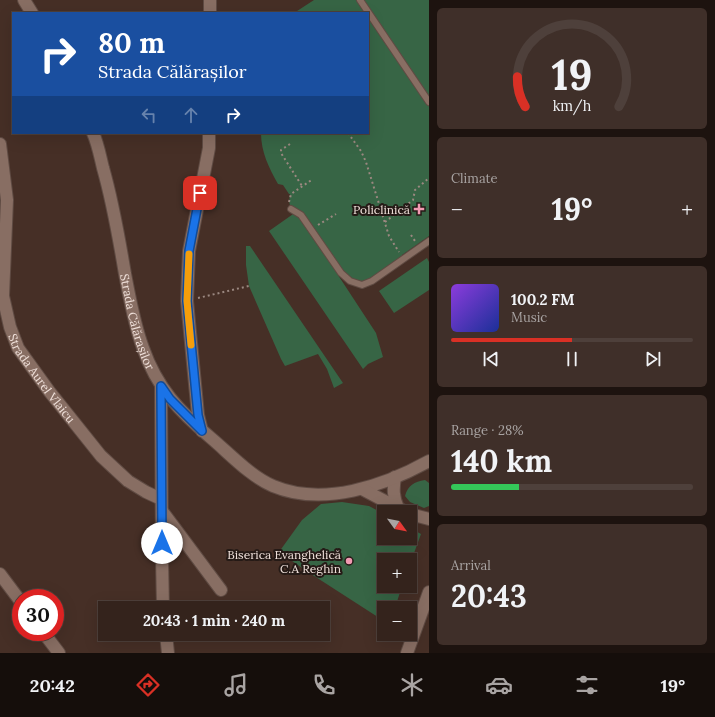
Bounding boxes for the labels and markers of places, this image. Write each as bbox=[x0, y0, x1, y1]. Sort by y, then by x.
pin bbox=[183, 176, 217, 210]
place label: Policlinică bbox=[353, 202, 410, 217]
marker: Policlinică bbox=[413, 203, 425, 215]
place label: Biserica Evanghelică C.A Reghin bbox=[227, 547, 341, 576]
marker: Biserica Evanghelică C.A Reghin bbox=[344, 556, 354, 566]

